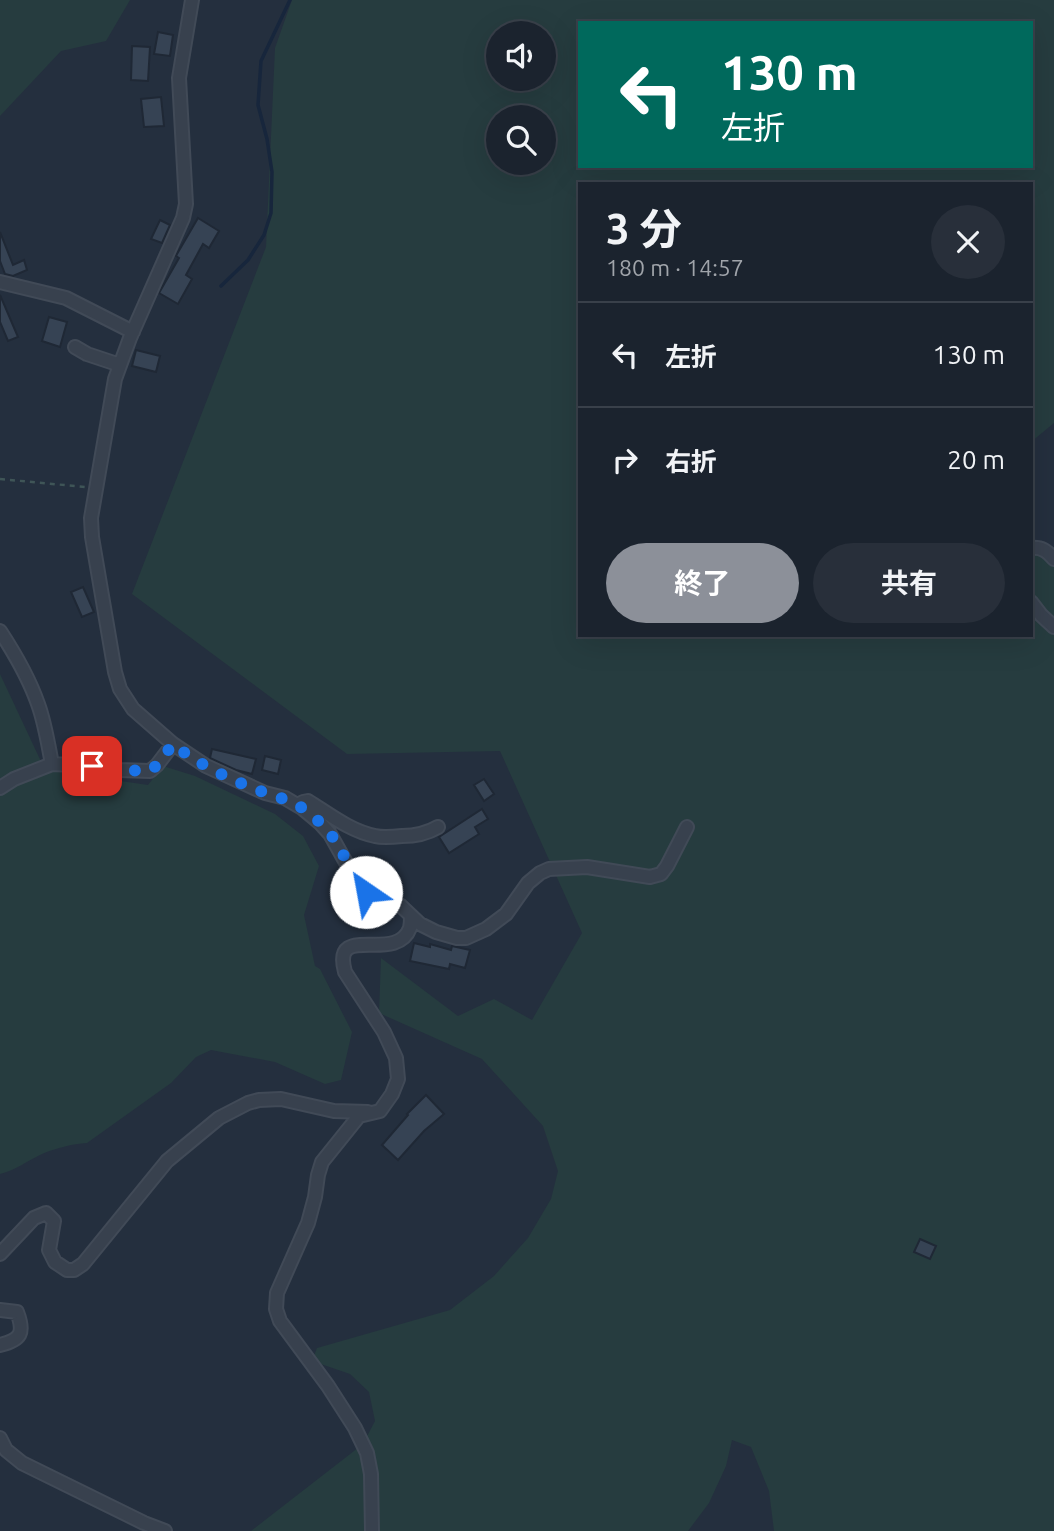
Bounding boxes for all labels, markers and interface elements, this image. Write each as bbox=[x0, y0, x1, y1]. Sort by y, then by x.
map controls bbox=[486, 21, 556, 175]
button: sound bbox=[486, 21, 556, 91]
text: 130 m bbox=[721, 44, 858, 99]
icon: left bbox=[606, 49, 697, 140]
button: search bbox=[486, 105, 556, 175]
text: 左折 bbox=[721, 109, 785, 145]
text: 3 分 bbox=[606, 205, 682, 252]
button: close bbox=[931, 205, 1005, 279]
text: 180 m · 14:57 bbox=[606, 255, 744, 280]
icon: left bbox=[606, 336, 644, 374]
text: 130 m bbox=[933, 340, 1005, 369]
text: 左折 bbox=[665, 342, 717, 371]
icon: right bbox=[606, 441, 644, 479]
text: 20 m bbox=[947, 445, 1005, 474]
text: 右折 bbox=[665, 447, 717, 476]
button: 終了 bbox=[606, 543, 799, 623]
button: 共有 bbox=[813, 543, 1005, 623]
pin bbox=[62, 736, 122, 796]
icon: arrive bbox=[73, 747, 111, 785]
position arrow bbox=[329, 855, 403, 929]

